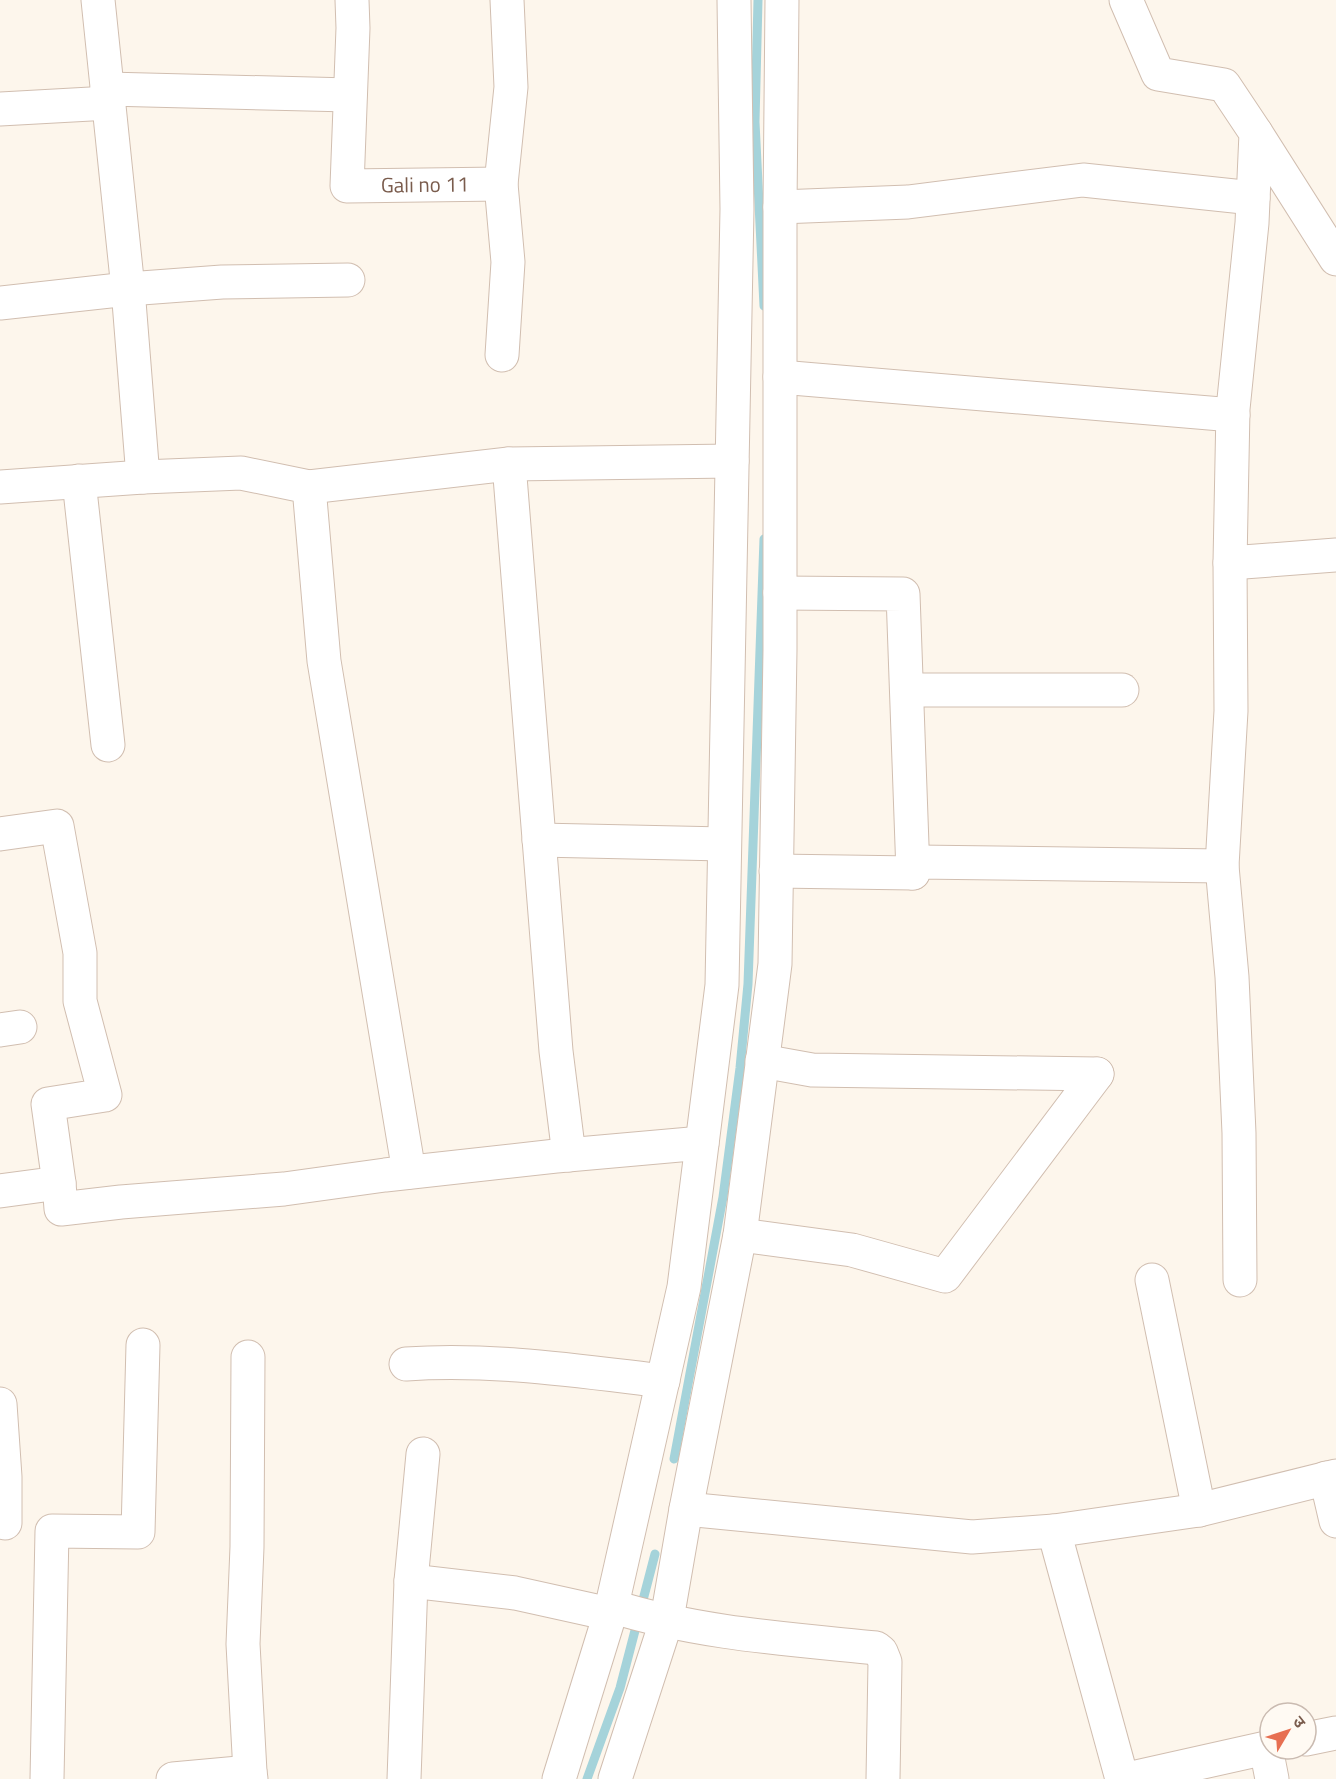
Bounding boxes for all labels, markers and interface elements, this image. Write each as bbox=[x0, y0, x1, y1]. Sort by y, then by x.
street label: Gali no 11 bbox=[381, 167, 469, 201]
north arrow bbox=[1258, 1701, 1318, 1761]
text: उ bbox=[1287, 1710, 1312, 1733]

